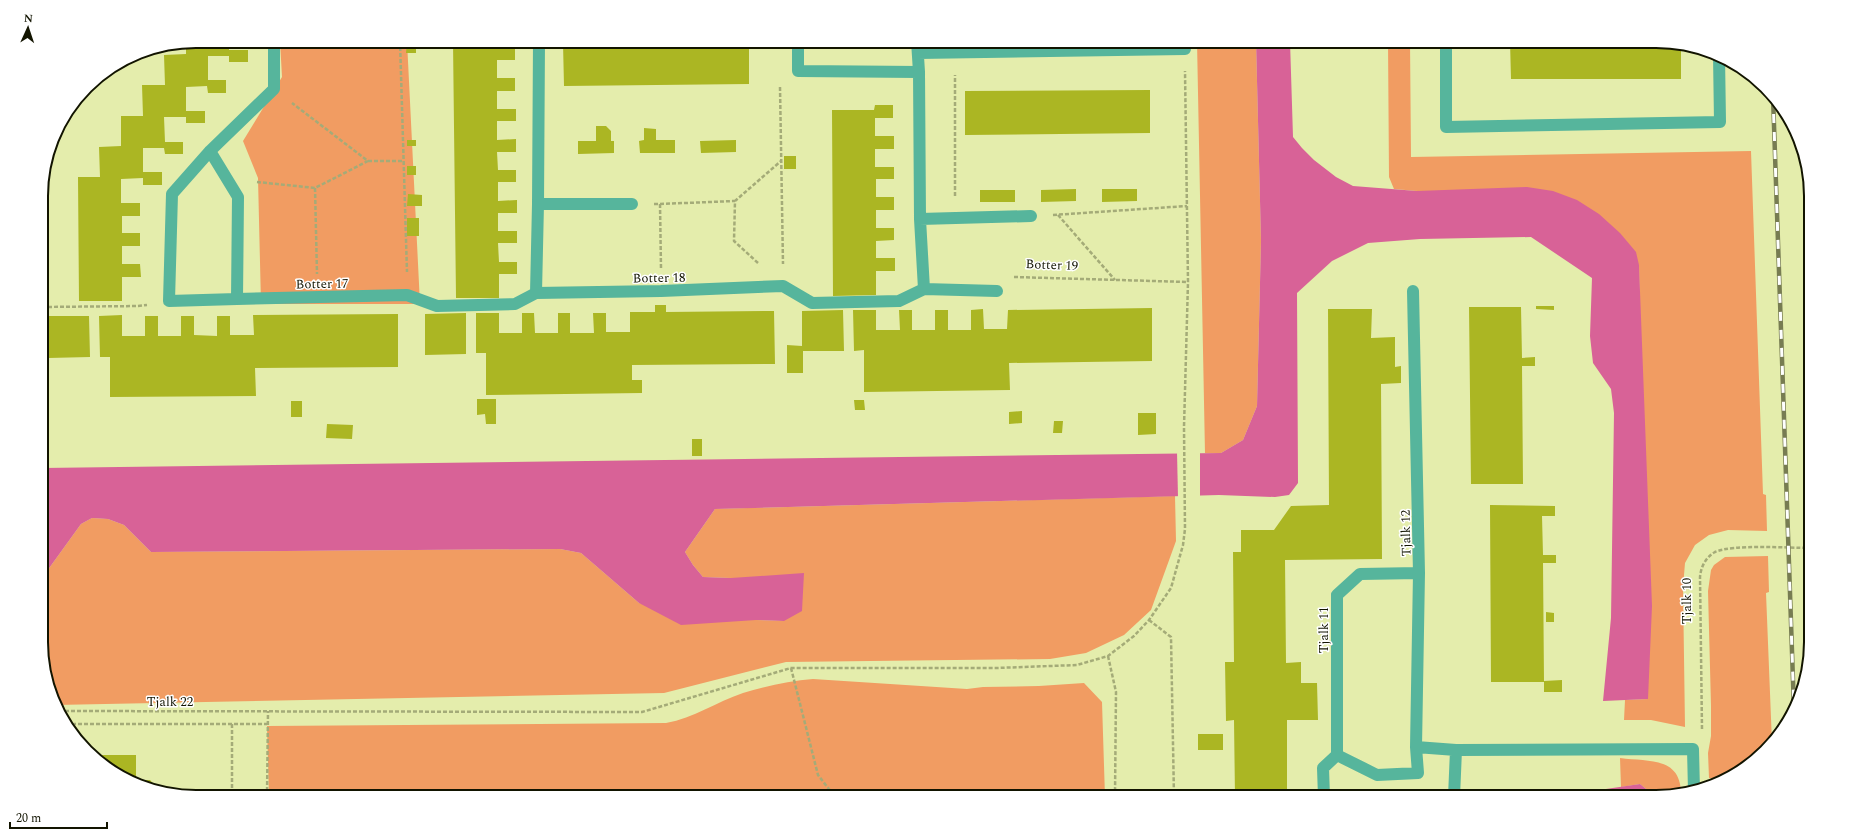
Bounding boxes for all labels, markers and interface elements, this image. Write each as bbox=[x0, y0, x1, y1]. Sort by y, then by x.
north arrow bbox=[8, 8, 48, 48]
text: N bbox=[24, 10, 33, 27]
street label: Botter 19 bbox=[1025, 254, 1079, 276]
street label: Botter 18 bbox=[633, 268, 686, 288]
street label: Botter 17 bbox=[296, 274, 349, 294]
street label: Tjalk 12 bbox=[1396, 510, 1416, 556]
street label: Tjalk 10 bbox=[1677, 577, 1697, 624]
street label: Tjalk 11 bbox=[1314, 607, 1334, 653]
street label: Tjalk 22 bbox=[147, 692, 193, 712]
scale bar bbox=[10, 804, 107, 830]
text: 20 m bbox=[16, 809, 41, 828]

